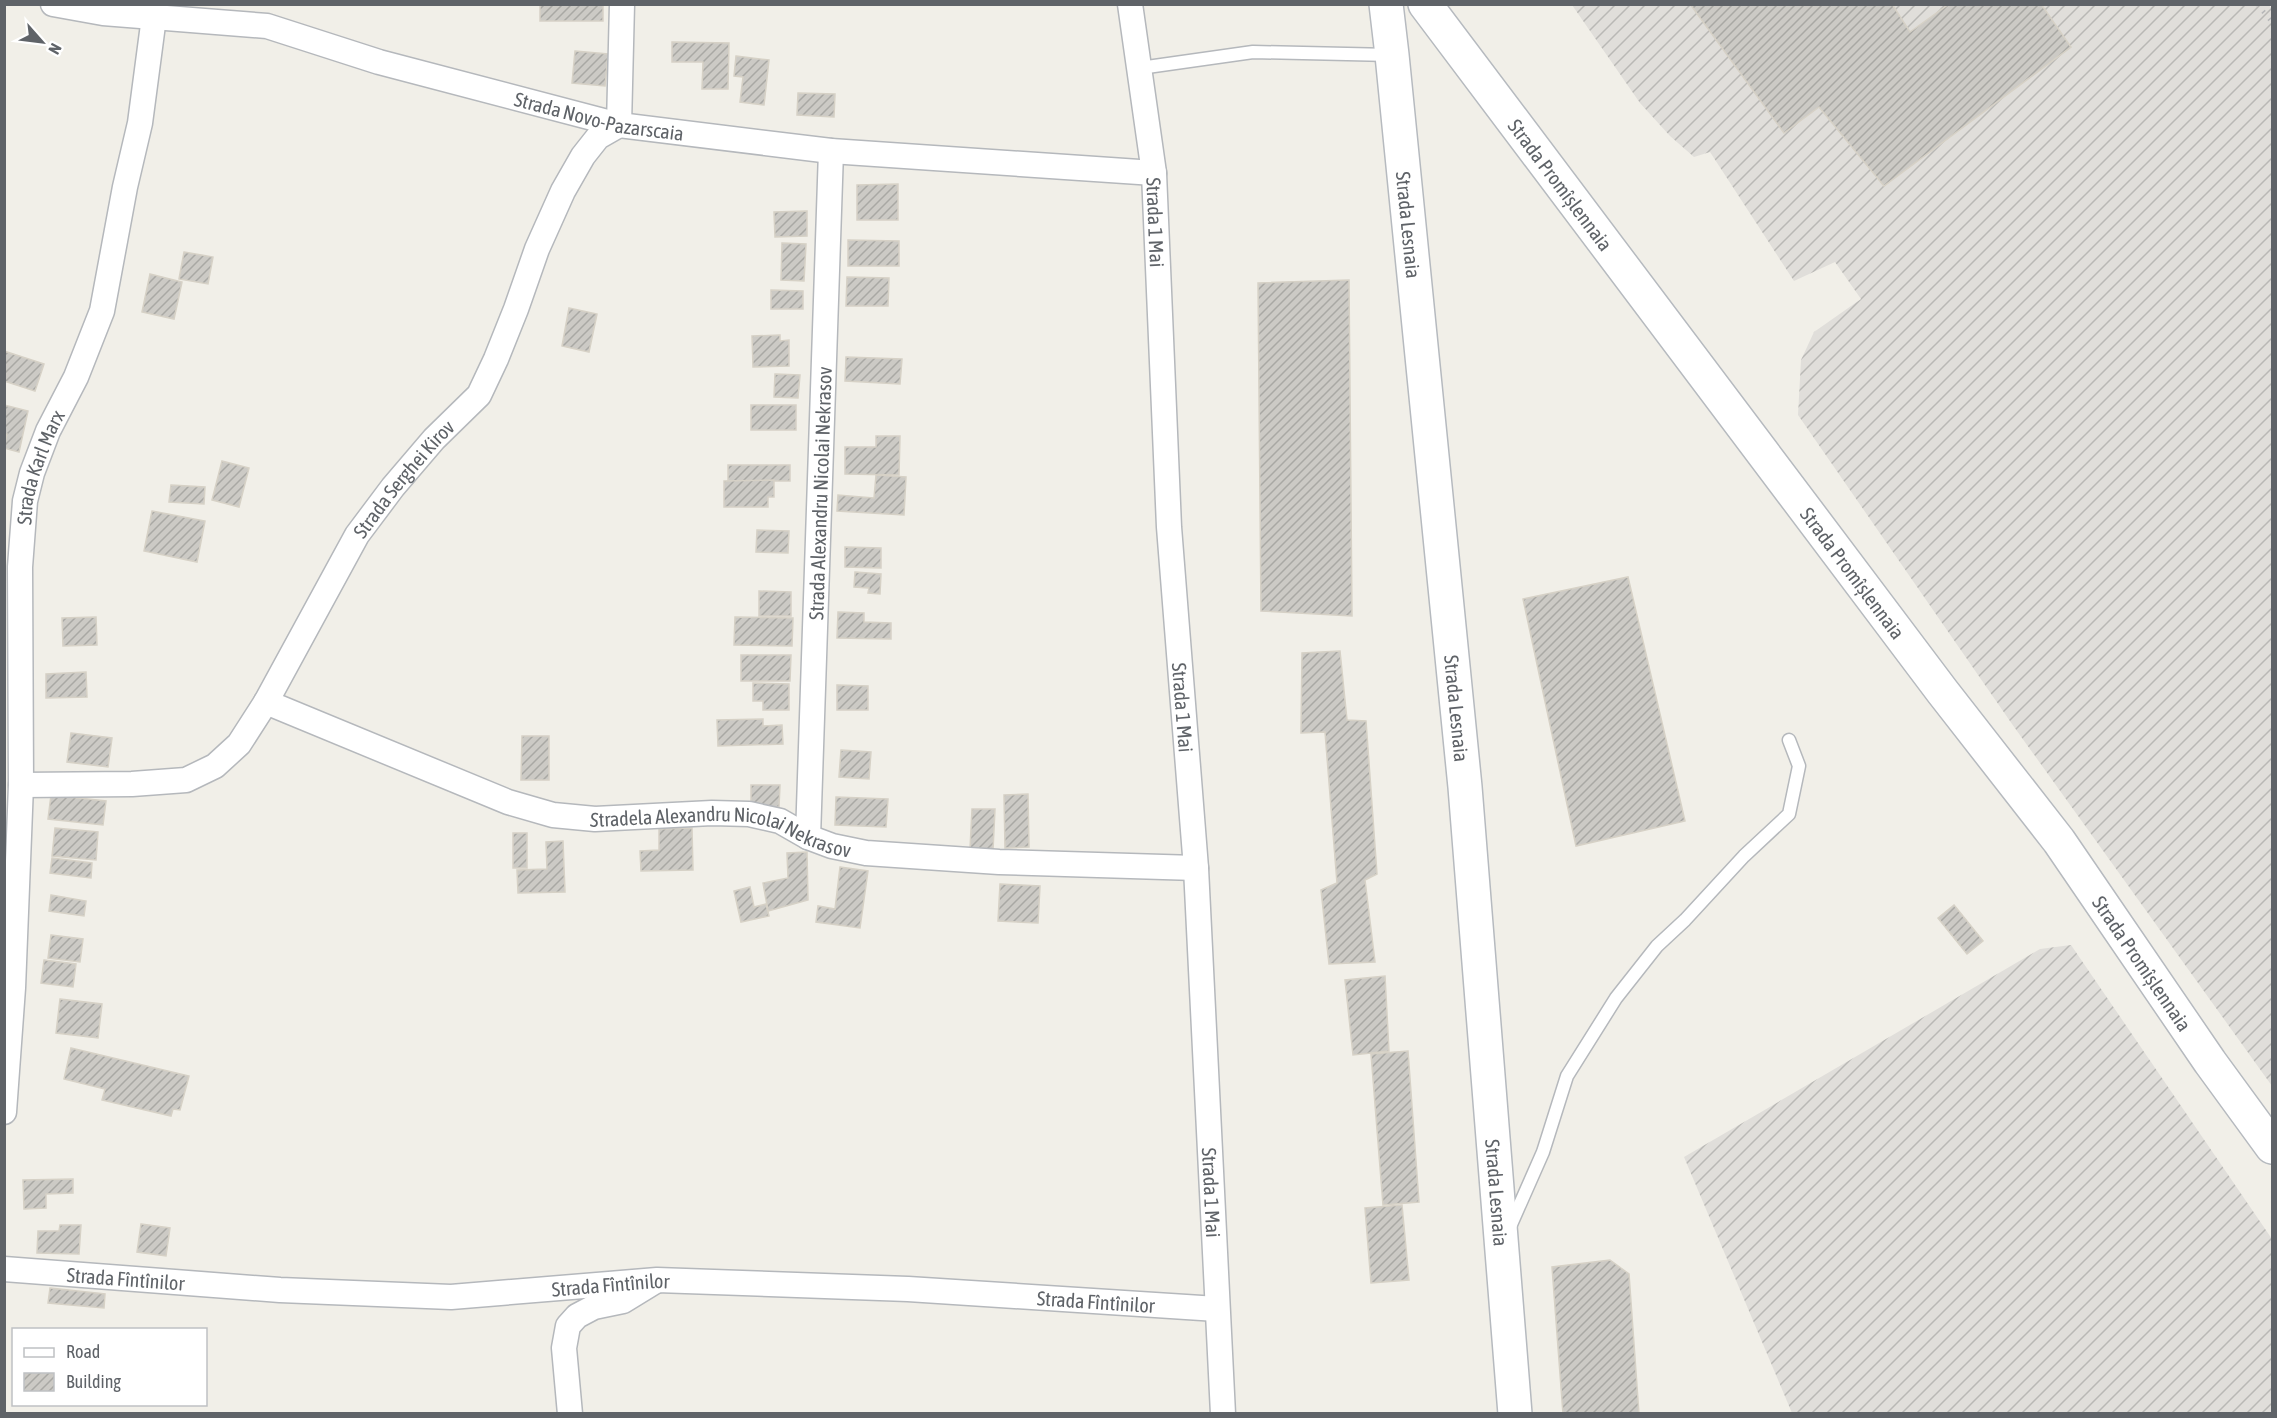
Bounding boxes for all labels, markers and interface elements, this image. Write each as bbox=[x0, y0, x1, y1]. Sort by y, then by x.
north arrow bbox=[12, 12, 72, 72]
text: N bbox=[45, 41, 65, 57]
street label: Strada Novo-Pazarscaia bbox=[512, 87, 685, 144]
street label: Strada Promîșlennaia bbox=[1504, 114, 1618, 255]
street label: Strada Lesnaia bbox=[1392, 170, 1426, 279]
street label: Strada 1 Mai bbox=[1143, 177, 1169, 268]
street label: Strada Alexandru Nicolai Nekrasov bbox=[804, 366, 835, 620]
street label: Strada Karl Marx bbox=[12, 406, 69, 525]
street label: Strada Serghei Kirov bbox=[348, 415, 458, 542]
street label: Strada Promîșlennaia bbox=[1796, 503, 1910, 643]
street label: Strada Lesnaia bbox=[1440, 654, 1474, 763]
street label: Strada 1 Mai bbox=[1168, 662, 1198, 753]
street label: Stradela Alexandru Nicolai Nekrasov bbox=[589, 801, 853, 861]
street label: Strada Promîșlennaia bbox=[2088, 891, 2197, 1035]
street label: Strada Lesnaia bbox=[1482, 1138, 1513, 1247]
street label: Strada 1 Mai bbox=[1198, 1147, 1226, 1238]
street label: Strada Fîntînilor bbox=[66, 1262, 186, 1294]
street label: Strada Fîntînilor bbox=[551, 1268, 671, 1300]
street label: Strada Fîntînilor bbox=[1036, 1286, 1157, 1317]
legend bbox=[12, 1328, 207, 1406]
text: Road bbox=[66, 1341, 100, 1362]
text: Building bbox=[66, 1371, 121, 1392]

